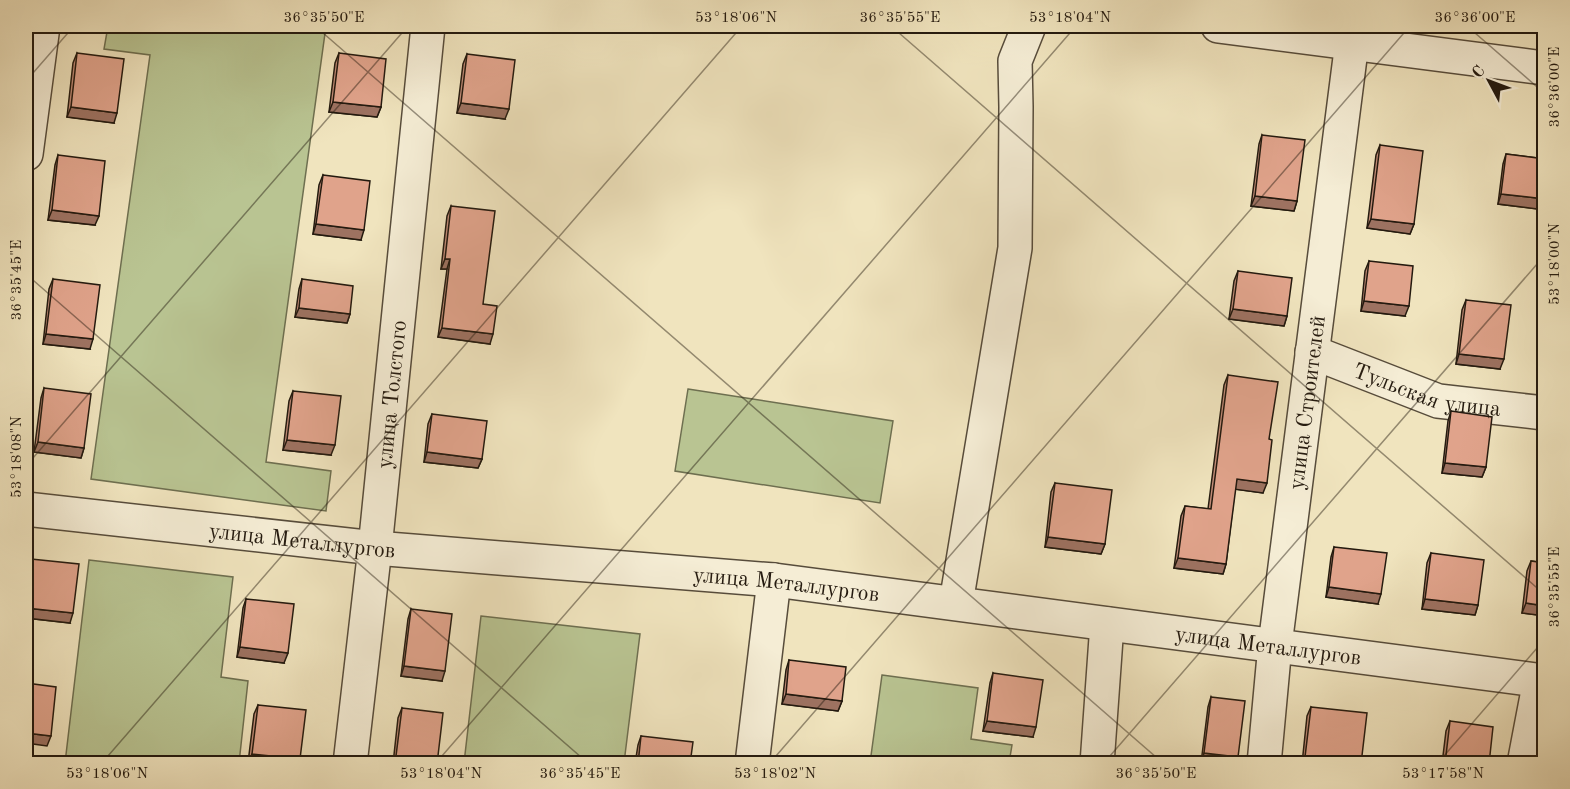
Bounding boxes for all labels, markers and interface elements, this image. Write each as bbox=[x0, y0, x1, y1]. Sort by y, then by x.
text: 36°35'50"E bbox=[284, 11, 364, 26]
text: 53°18'06"N bbox=[695, 11, 777, 26]
text: 36°35'55"E bbox=[860, 11, 940, 26]
text: 53°18'04"N bbox=[1029, 11, 1111, 26]
text: 36°36'00"E bbox=[1435, 11, 1515, 26]
text: 36°36'00"E bbox=[1548, 47, 1563, 127]
north arrow bbox=[1459, 51, 1519, 111]
text: С bbox=[1470, 63, 1489, 82]
text: 53°18'00"N bbox=[1548, 223, 1563, 305]
text: 36°35'45"E bbox=[10, 240, 25, 320]
street label: улица Строителей bbox=[1286, 314, 1330, 491]
street label: улица Толстого bbox=[374, 319, 411, 470]
street label: Тульская улица bbox=[1350, 360, 1502, 421]
text: 53°18'08"N bbox=[10, 416, 25, 498]
street label: улица Металлургов bbox=[208, 521, 396, 563]
text: 36°35'55"E bbox=[1548, 547, 1563, 627]
street label: улица Металлургов bbox=[692, 565, 881, 607]
street label: улица Металлургов bbox=[1174, 624, 1362, 670]
text: 53°18'06"N bbox=[66, 767, 148, 782]
text: 53°18'04"N bbox=[400, 767, 482, 782]
text: 36°35'45"E bbox=[540, 767, 620, 782]
text: 53°18'02"N bbox=[734, 767, 816, 782]
text: 36°35'50"E bbox=[1116, 767, 1196, 782]
text: 53°17'58"N bbox=[1402, 767, 1484, 782]

